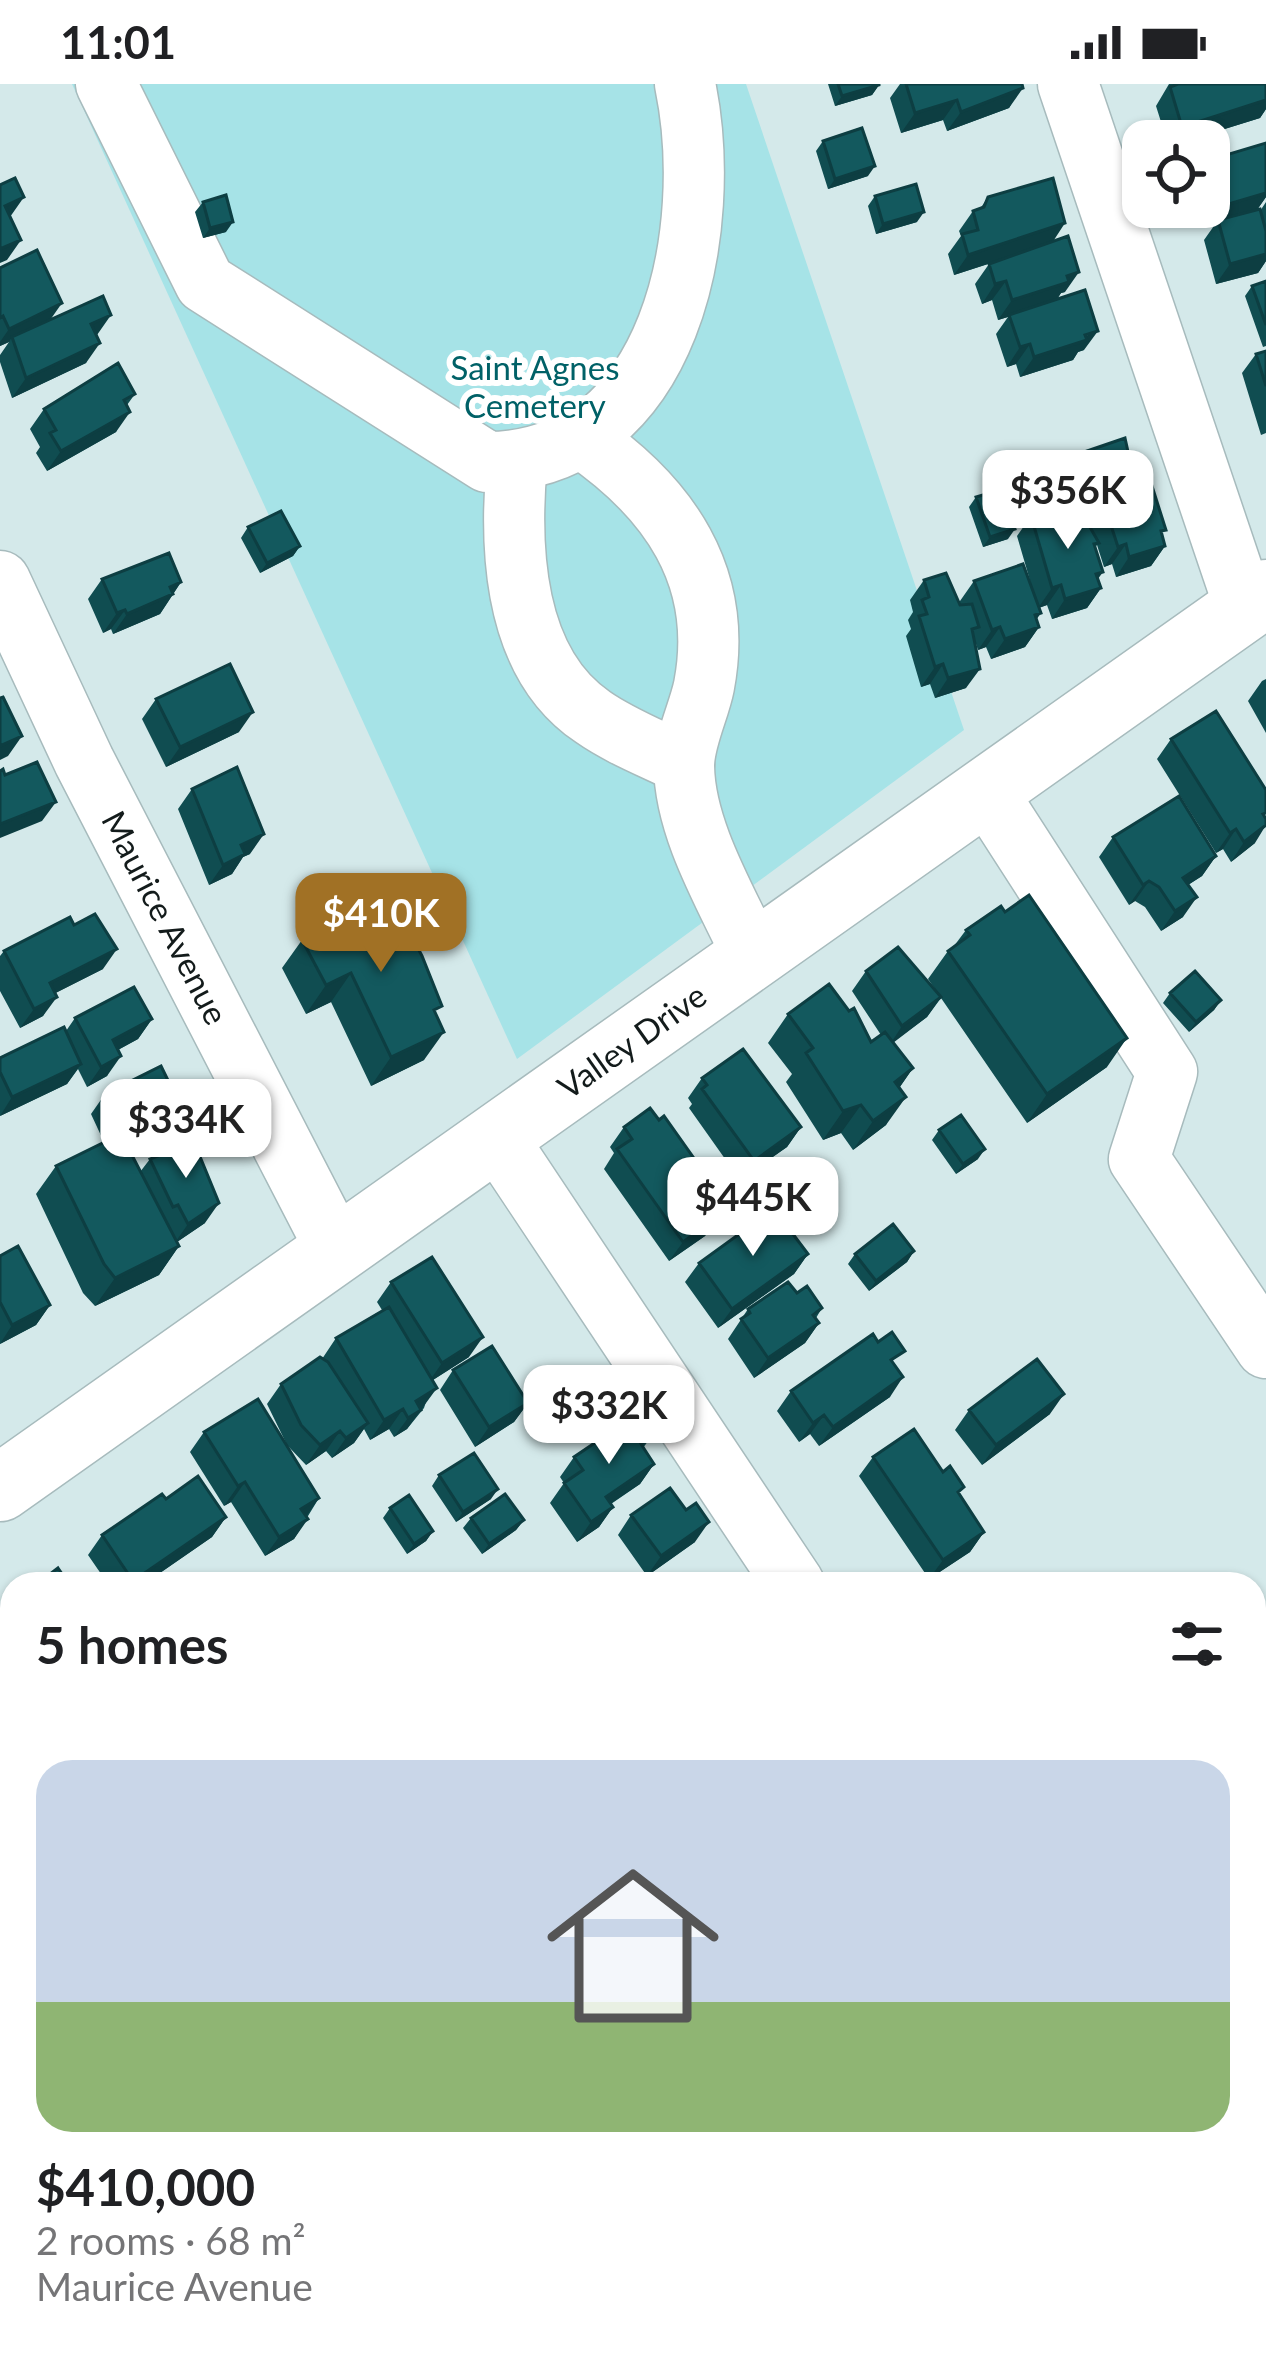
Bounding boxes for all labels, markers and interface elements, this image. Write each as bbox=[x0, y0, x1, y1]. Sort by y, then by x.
text: 11:01 bbox=[60, 15, 176, 69]
map controls bbox=[1122, 120, 1230, 228]
button: locate bbox=[1122, 120, 1230, 228]
park label: Saint Agnes Cemetery bbox=[451, 347, 619, 425]
pin: $356K bbox=[984, 450, 1152, 552]
text: $356K bbox=[1009, 466, 1127, 512]
street label: Maurice Avenue bbox=[94, 804, 237, 1031]
pin: $410K bbox=[297, 873, 465, 975]
text: $410K bbox=[322, 889, 440, 935]
street label: Valley Drive bbox=[550, 974, 713, 1106]
pin: $334K bbox=[102, 1079, 270, 1181]
text: $334K bbox=[127, 1095, 245, 1141]
pin: $445K bbox=[669, 1157, 837, 1259]
text: $445K bbox=[694, 1173, 812, 1219]
pin: $332K bbox=[525, 1365, 693, 1467]
text: $332K bbox=[550, 1381, 668, 1427]
icon: filters bbox=[1164, 1611, 1230, 1677]
text: 5 homes bbox=[36, 1614, 228, 1675]
icon: home bbox=[525, 1838, 741, 2054]
text: $410,000 bbox=[36, 2156, 255, 2217]
text: 2 rooms · 68 m² bbox=[36, 2217, 306, 2263]
text: Maurice Avenue bbox=[36, 2263, 313, 2309]

